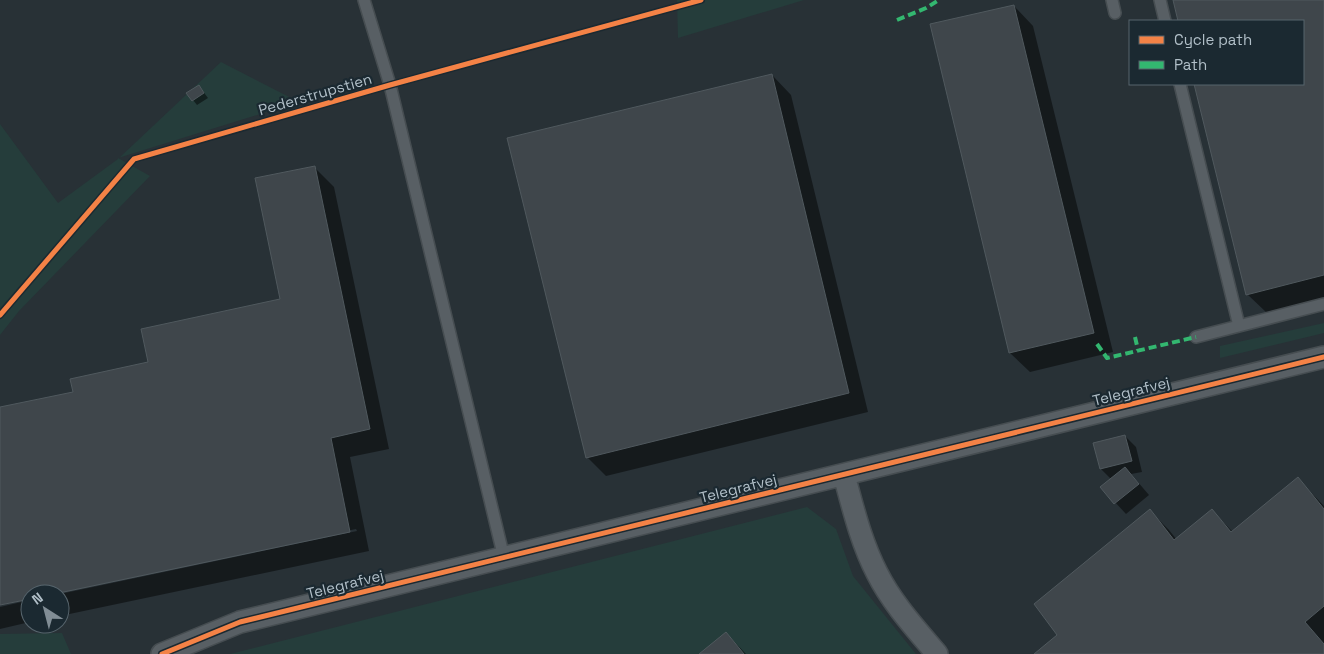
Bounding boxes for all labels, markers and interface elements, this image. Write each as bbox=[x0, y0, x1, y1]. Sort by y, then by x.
legend bbox=[1129, 20, 1304, 85]
text: Cycle path bbox=[1174, 30, 1252, 49]
text: Path bbox=[1174, 55, 1207, 74]
street label: Pederstrupstien bbox=[256, 69, 374, 119]
street label: Telegrafvej bbox=[1090, 372, 1172, 410]
street label: Telegrafvej bbox=[697, 469, 779, 507]
street label: Telegrafvej bbox=[304, 565, 386, 603]
north arrow bbox=[20, 584, 70, 634]
text: N bbox=[28, 588, 46, 609]

